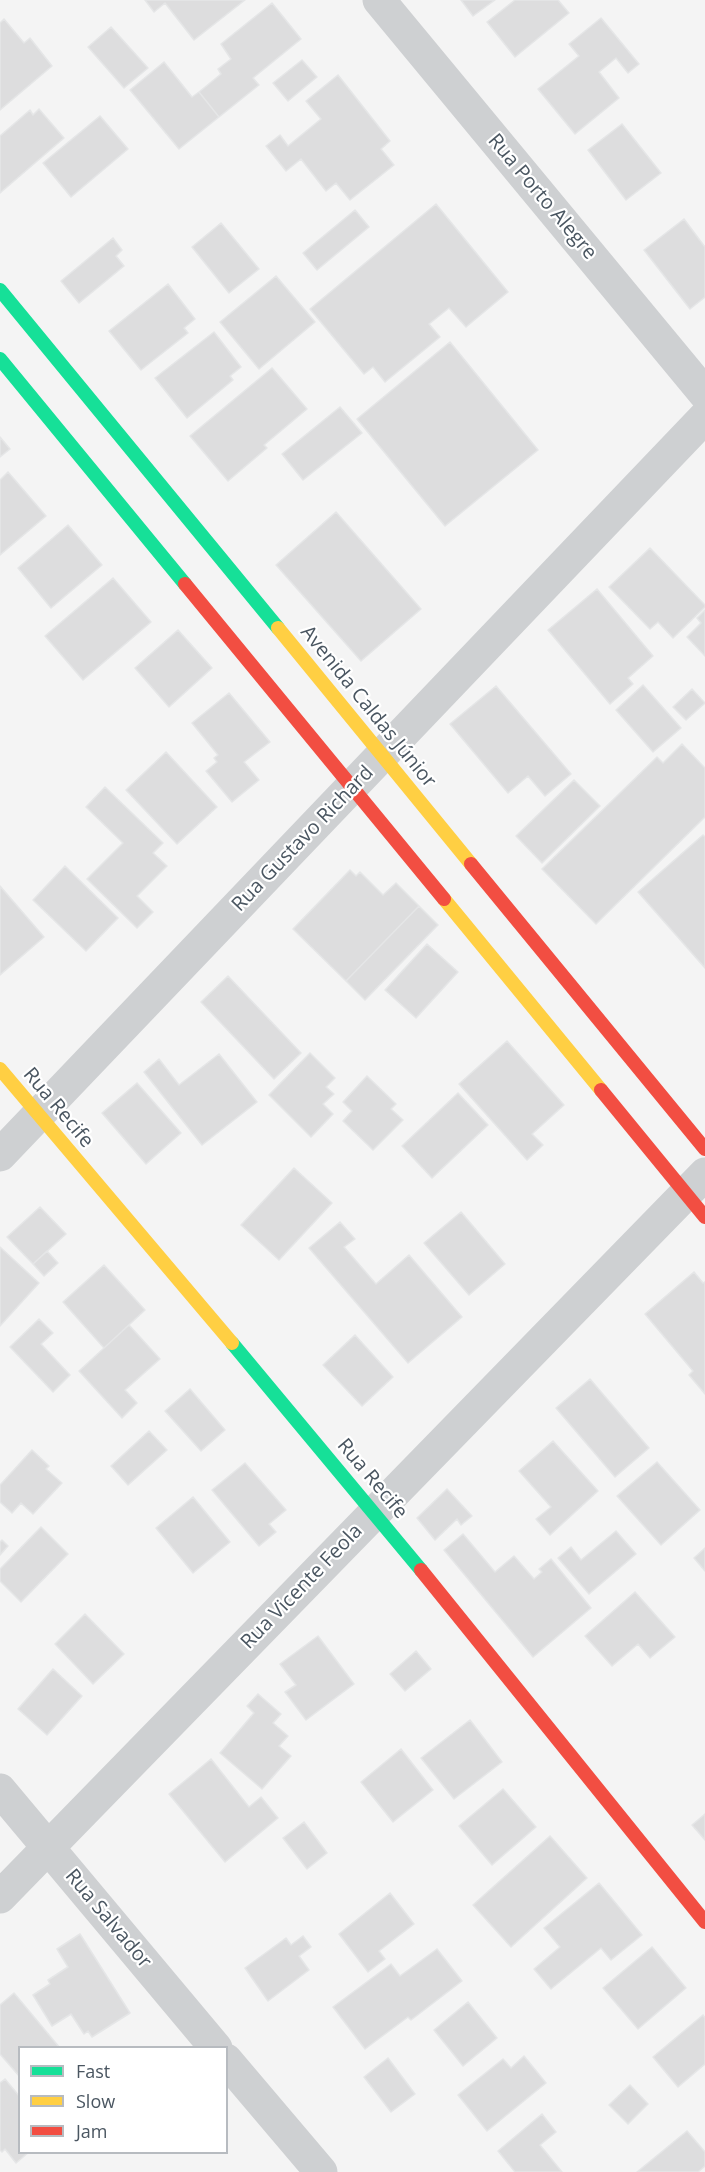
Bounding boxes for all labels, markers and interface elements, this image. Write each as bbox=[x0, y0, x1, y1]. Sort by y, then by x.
street label: Rua Porto Alegre bbox=[482, 129, 602, 265]
street label: Avenida Caldas Júnior bbox=[295, 621, 441, 793]
street label: Rua Gustavo Richard bbox=[227, 761, 379, 917]
street label: Rua Recife bbox=[18, 1063, 98, 1153]
street label: Rua Recife bbox=[332, 1434, 412, 1524]
street label: Rua Vicente Feola bbox=[236, 1520, 368, 1654]
street label: Rua Salvador bbox=[60, 1865, 156, 1973]
legend bbox=[18, 2046, 228, 2154]
text: Fast bbox=[76, 2059, 110, 2083]
text: Slow bbox=[76, 2089, 115, 2113]
text: Jam bbox=[76, 2119, 108, 2143]

